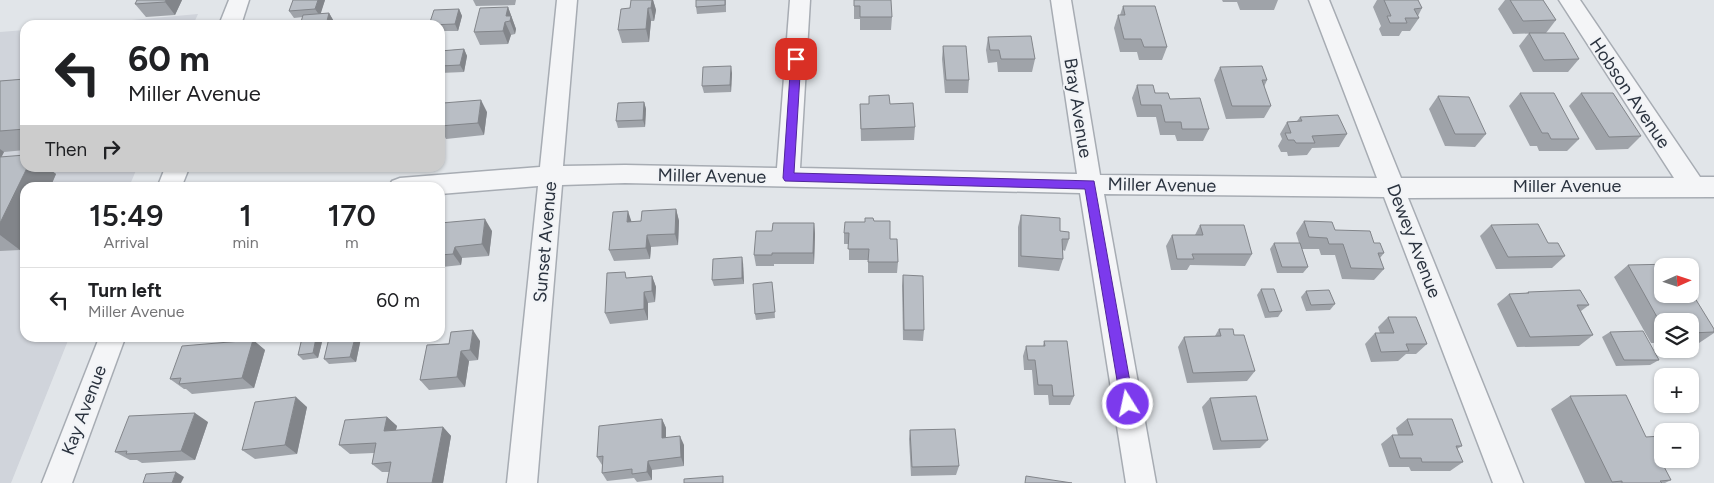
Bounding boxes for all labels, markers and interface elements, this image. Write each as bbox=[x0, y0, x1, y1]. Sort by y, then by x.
street label: Hobson Avenue bbox=[1585, 33, 1675, 153]
text: 60 m bbox=[128, 38, 210, 80]
pin bbox=[775, 38, 817, 80]
icon: left bbox=[45, 40, 110, 105]
icon: arrive bbox=[782, 45, 810, 73]
street label: Bray Avenue bbox=[1059, 56, 1097, 160]
text: Miller Avenue bbox=[128, 80, 261, 107]
icon: right bbox=[97, 135, 125, 163]
text: Then bbox=[45, 138, 87, 161]
street label: Miller Avenue bbox=[658, 164, 767, 188]
street label: Miller Avenue bbox=[1108, 173, 1217, 197]
street label: Miller Avenue bbox=[1513, 175, 1621, 197]
street label: Sunset Avenue bbox=[529, 180, 561, 303]
street label: Dewey Avenue bbox=[1382, 181, 1446, 301]
text: 15:49 bbox=[89, 197, 163, 234]
text: 1 bbox=[239, 197, 252, 234]
text: 170 bbox=[328, 197, 376, 234]
text: Arrival bbox=[104, 233, 149, 252]
text: min bbox=[232, 233, 259, 252]
text: m bbox=[345, 233, 359, 252]
north arrow bbox=[1654, 258, 1699, 302]
map controls bbox=[1654, 258, 1699, 468]
text: Turn left bbox=[88, 279, 162, 302]
icon: left bbox=[45, 286, 73, 314]
text: 60 m bbox=[376, 289, 420, 312]
text: Miller Avenue bbox=[88, 302, 185, 321]
button: layers bbox=[1654, 313, 1699, 358]
street label: Kay Avenue bbox=[57, 362, 111, 458]
button: + bbox=[1654, 368, 1699, 413]
position arrow bbox=[1101, 377, 1153, 429]
button: − bbox=[1654, 423, 1699, 468]

